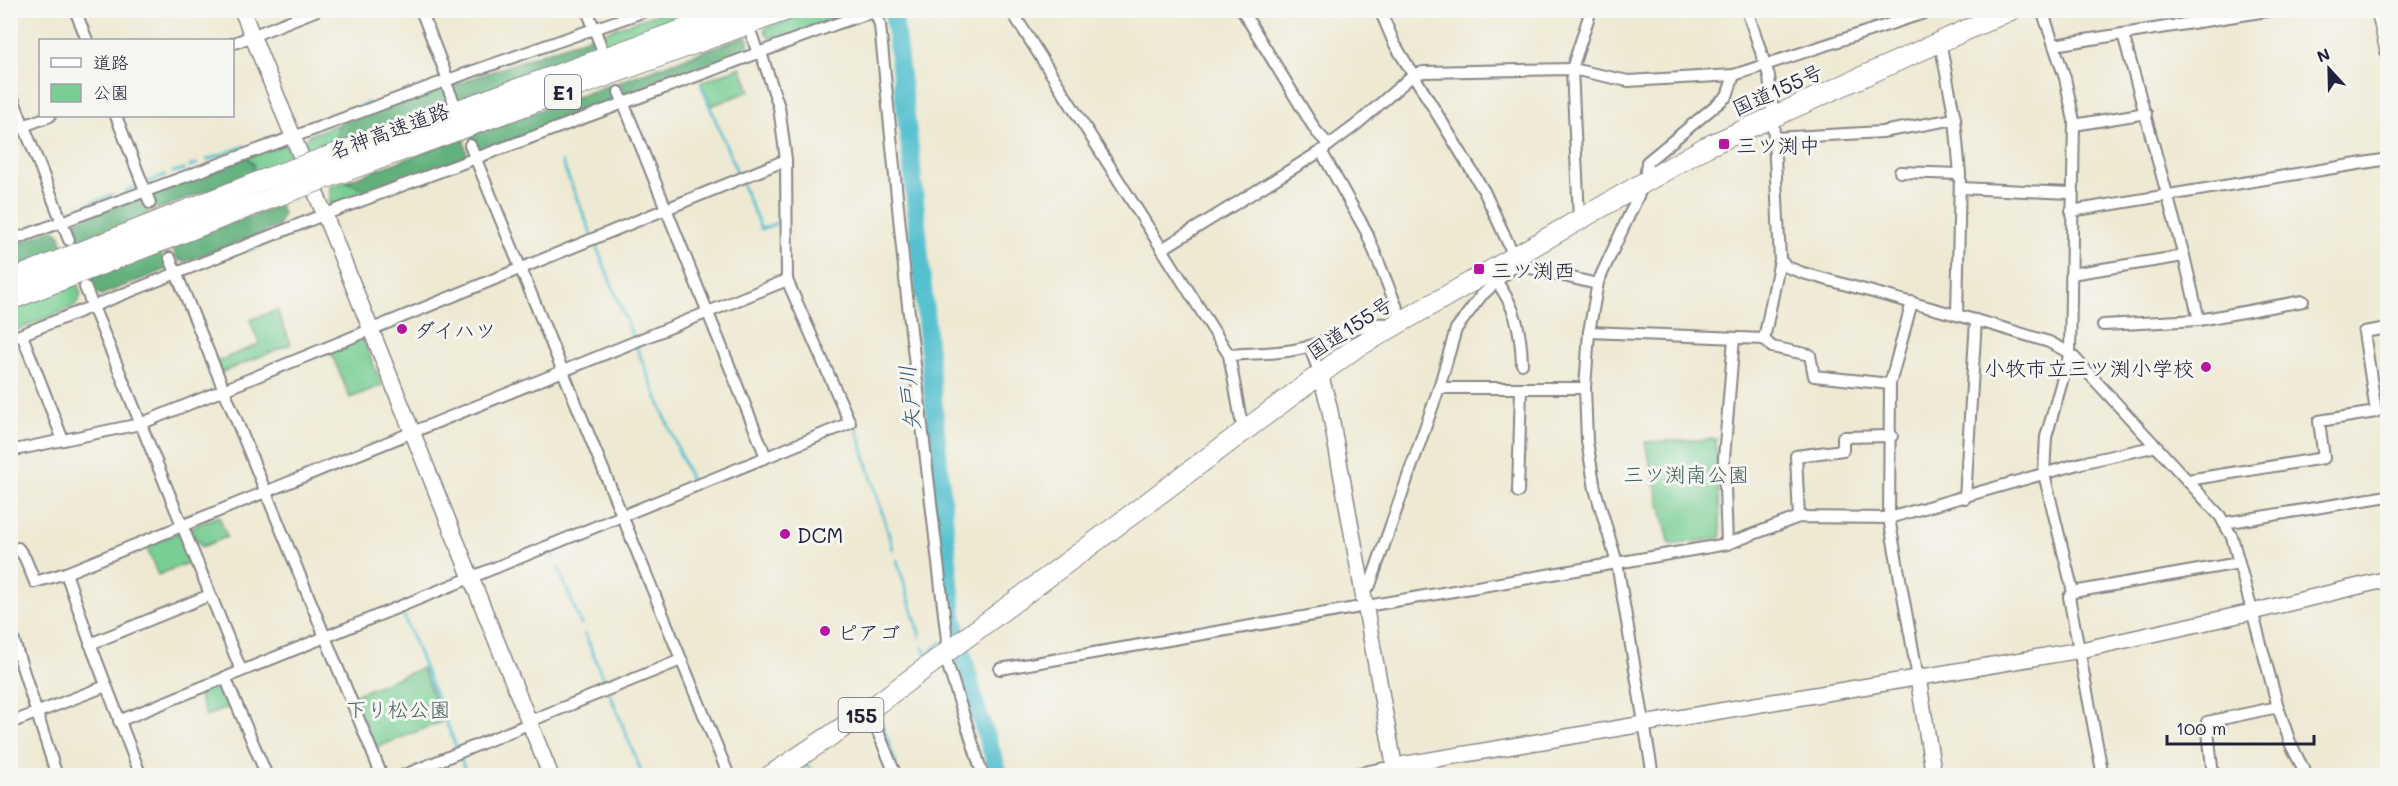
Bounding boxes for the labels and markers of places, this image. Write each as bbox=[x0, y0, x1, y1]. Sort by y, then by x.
place label: 三ツ渕中 bbox=[1736, 131, 1820, 158]
marker: 三ツ渕中 bbox=[1717, 137, 1731, 151]
place label: 三ツ渕西 bbox=[1491, 256, 1575, 283]
marker: 三ツ渕西 bbox=[1472, 262, 1486, 276]
place label: ダイハツ bbox=[414, 316, 496, 343]
marker: ダイハツ bbox=[395, 322, 409, 336]
place label: 小牧市立三ツ渕小学校 bbox=[1984, 354, 2194, 381]
marker: 小牧市立三ツ渕小学校 bbox=[2199, 360, 2213, 374]
place label: DCM bbox=[797, 521, 843, 548]
marker: DCM bbox=[778, 527, 792, 541]
place label: ピアゴ bbox=[837, 618, 900, 645]
marker: ピアゴ bbox=[818, 624, 832, 638]

